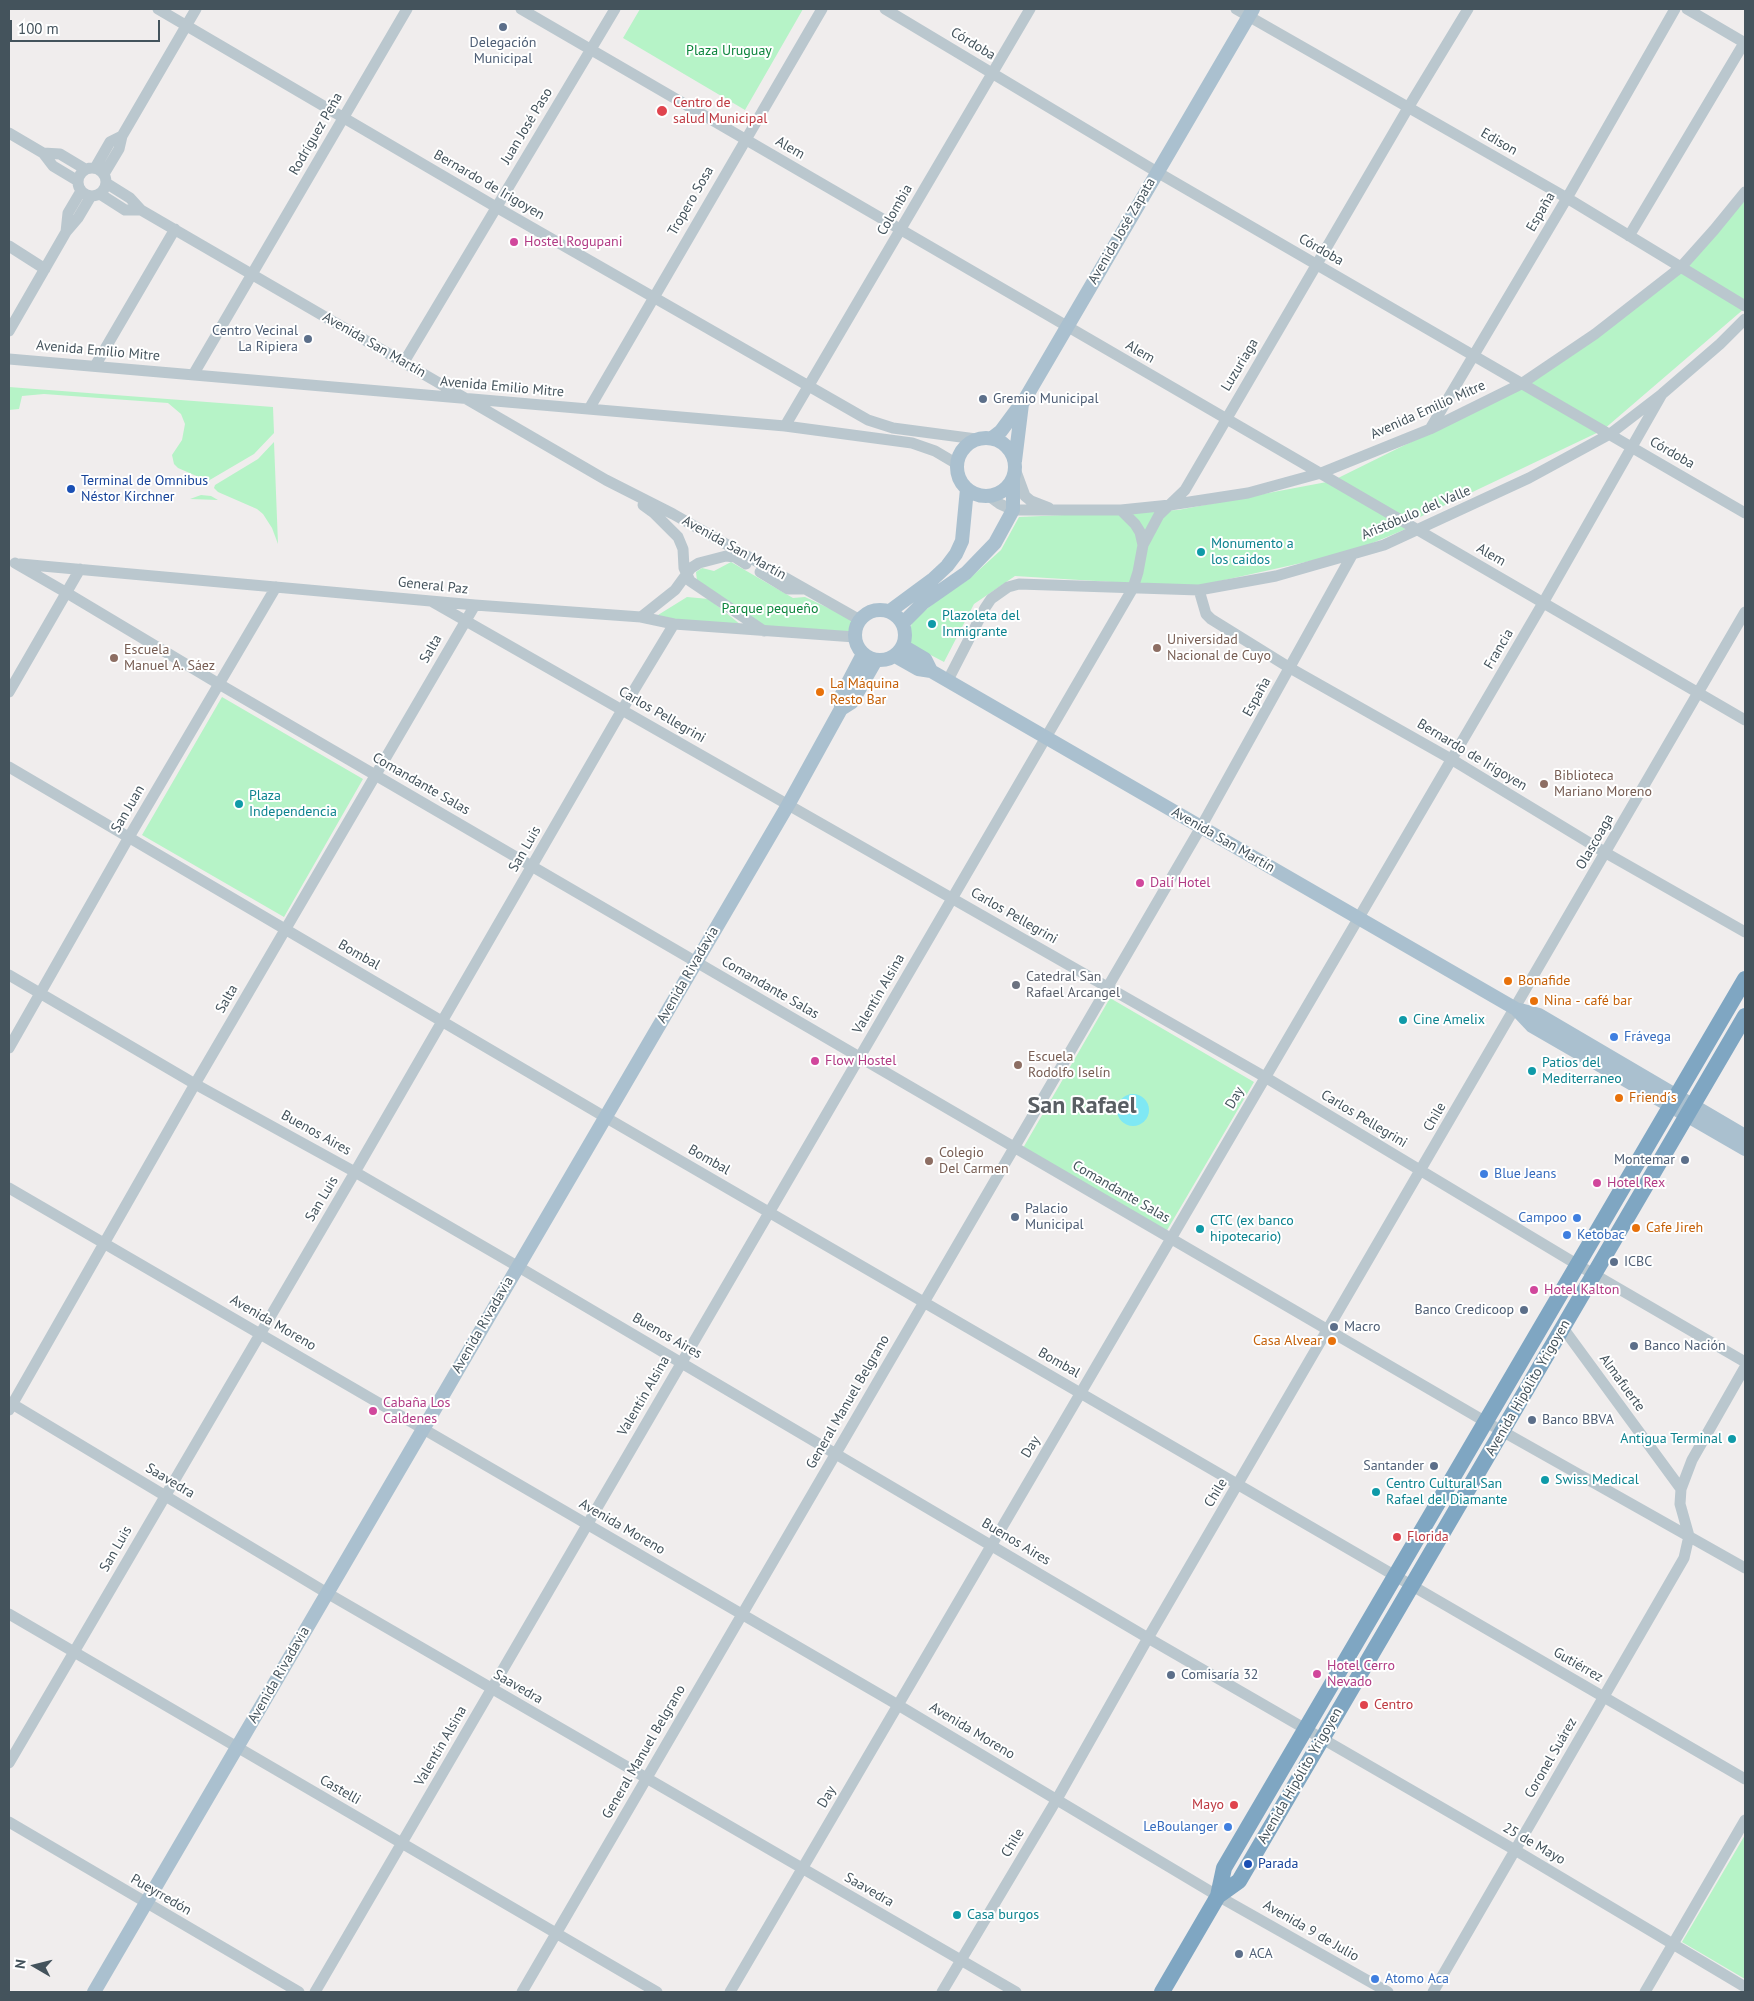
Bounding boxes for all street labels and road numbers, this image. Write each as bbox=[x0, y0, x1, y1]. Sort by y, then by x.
street label: Córdoba bbox=[948, 24, 998, 64]
street label: Juan José Paso bbox=[498, 85, 556, 167]
street label: Rodríguez Peña bbox=[286, 90, 346, 178]
street label: Edison bbox=[1478, 125, 1520, 159]
street label: Alem bbox=[772, 133, 808, 163]
street label: Bernardo de Irigoyen bbox=[431, 146, 547, 224]
street label: Tropero Sosa bbox=[664, 163, 718, 239]
street label: Avenida José Zapata bbox=[1085, 175, 1159, 287]
street label: Colombia bbox=[874, 181, 916, 239]
street label: España bbox=[1523, 189, 1559, 235]
street label: Córdoba bbox=[1295, 230, 1347, 270]
street label: Avenida San Martín bbox=[320, 309, 428, 381]
street label: Luzuriaga bbox=[1218, 336, 1262, 394]
street label: Avenida Emilio Mitre bbox=[35, 337, 161, 365]
street label: Alem bbox=[1122, 337, 1158, 367]
street label: Avenida Emilio Mitre bbox=[439, 373, 565, 401]
street label: Avenida Emilio Mitre bbox=[1368, 377, 1488, 443]
street label: Córdoba bbox=[1646, 433, 1698, 473]
street label: Aristóbulo del Valle bbox=[1359, 482, 1473, 544]
street label: Avenida San Martín bbox=[679, 512, 789, 584]
street label: Alem bbox=[1473, 540, 1509, 570]
street label: General Paz bbox=[397, 574, 469, 598]
street label: Francia bbox=[1481, 626, 1517, 672]
street label: Salta bbox=[416, 632, 446, 666]
street label: España bbox=[1239, 674, 1275, 720]
street label: Carlos Pellegrini bbox=[615, 683, 709, 747]
street label: Bernardo de Irigoyen bbox=[1414, 716, 1530, 794]
street label: Comandante Salas bbox=[369, 749, 473, 819]
street label: San Juan bbox=[108, 782, 148, 836]
street label: Avenida San Martín bbox=[1169, 804, 1277, 876]
street label: Olascoaga bbox=[1572, 811, 1618, 873]
street label: San Luis bbox=[505, 823, 545, 875]
street label: Carlos Pellegrini bbox=[967, 884, 1061, 948]
street label: Avenida Rivadavia bbox=[654, 924, 722, 1026]
street label: Bombal bbox=[335, 936, 383, 974]
street label: Valentín Alsina bbox=[849, 951, 909, 1037]
street label: Comandante Salas bbox=[718, 953, 822, 1023]
street label: Salta bbox=[212, 982, 242, 1016]
street label: Day bbox=[1222, 1084, 1248, 1112]
street label: Carlos Pellegrini bbox=[1318, 1087, 1410, 1151]
street label: Chile bbox=[1420, 1100, 1450, 1134]
street label: Buenos Aires bbox=[278, 1107, 354, 1159]
street label: Bombal bbox=[685, 1141, 733, 1179]
street label: Comandante Salas bbox=[1069, 1157, 1173, 1227]
street label: San Luis bbox=[302, 1173, 342, 1225]
street label: Avenida Rivadavia bbox=[449, 1274, 517, 1376]
street label: Avenida Moreno bbox=[227, 1292, 319, 1354]
street label: Buenos Aires bbox=[629, 1309, 705, 1363]
street label: Avenida Hipólito Yrigoyen bbox=[1482, 1317, 1574, 1459]
street label: General Manuel Belgrano bbox=[803, 1332, 893, 1472]
street label: Bombal bbox=[1035, 1344, 1083, 1382]
street label: Almafuerte bbox=[1596, 1351, 1648, 1415]
street label: Valentín Alsina bbox=[614, 1353, 674, 1439]
street label: Day bbox=[1018, 1433, 1044, 1461]
street label: Saavedra bbox=[142, 1460, 198, 1502]
street label: Chile bbox=[1201, 1476, 1231, 1510]
street label: Avenida Moreno bbox=[576, 1496, 668, 1558]
street label: Buenos Aires bbox=[979, 1515, 1053, 1569]
street label: San Luis bbox=[96, 1523, 136, 1575]
street label: Avenida Rivadavia bbox=[245, 1624, 313, 1726]
street label: Gutiérrez bbox=[1550, 1644, 1606, 1686]
street label: Saavedra bbox=[490, 1666, 546, 1708]
street label: General Manuel Belgrano bbox=[599, 1682, 689, 1822]
street label: Avenida Moreno bbox=[926, 1699, 1018, 1763]
street label: Valentín Alsina bbox=[411, 1703, 471, 1789]
street label: Avenida Hipólito Yrigoyen bbox=[1254, 1705, 1346, 1847]
street label: Coronel Suárez bbox=[1521, 1715, 1581, 1801]
street label: Castelli bbox=[317, 1772, 363, 1808]
street label: Day bbox=[814, 1783, 840, 1811]
street label: 25 de Mayo bbox=[1500, 1819, 1568, 1869]
street label: Chile bbox=[998, 1826, 1028, 1860]
street label: Saavedra bbox=[841, 1869, 897, 1911]
street label: Pueyrredón bbox=[128, 1871, 194, 1919]
street label: Avenida 9 de Julio bbox=[1260, 1897, 1362, 1965]

